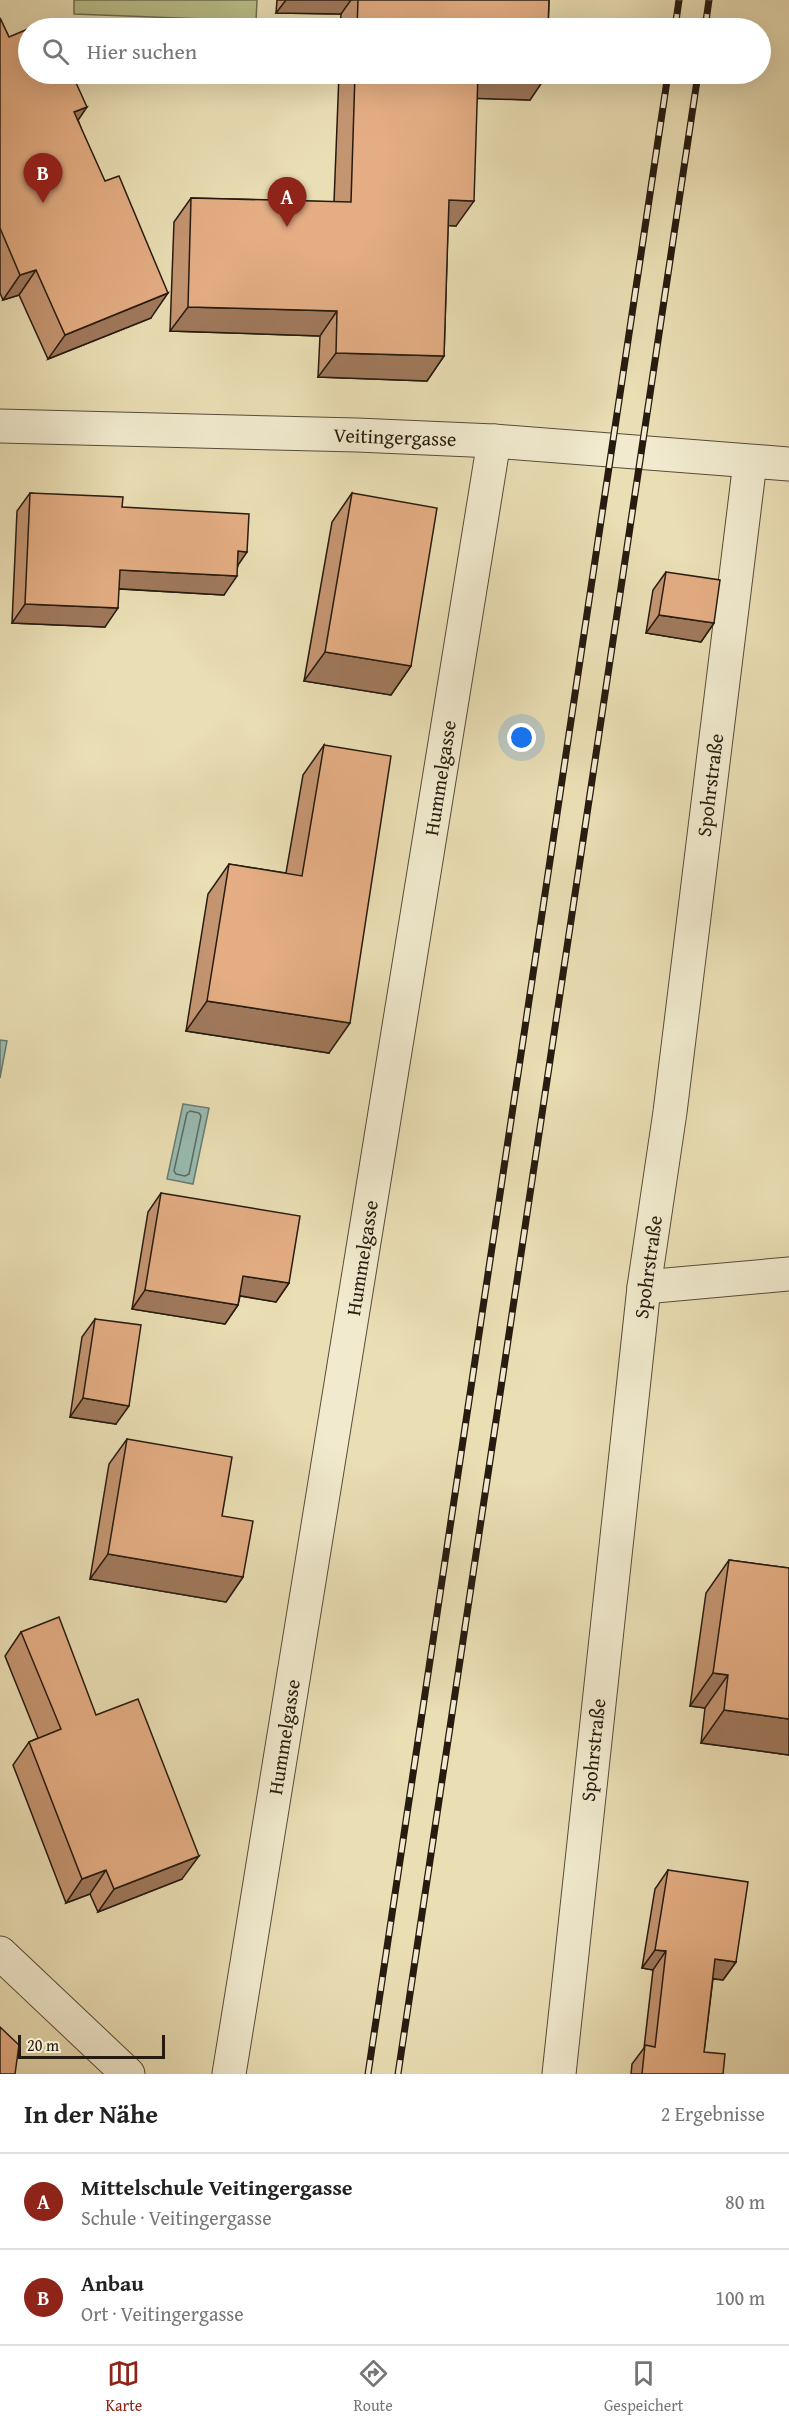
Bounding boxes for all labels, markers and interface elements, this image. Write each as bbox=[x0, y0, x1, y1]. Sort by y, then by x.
search box bbox=[18, 18, 771, 84]
icon: search bbox=[39, 35, 72, 68]
text: Hier suchen bbox=[87, 35, 197, 67]
pin: B bbox=[24, 154, 63, 203]
pin: A bbox=[268, 178, 306, 227]
street label: Veitingergasse bbox=[333, 420, 457, 453]
street label: Hummelgasse bbox=[416, 718, 463, 838]
your location bbox=[507, 723, 536, 752]
street label: Spohrstraße bbox=[689, 732, 730, 838]
street label: Hummelgasse bbox=[338, 1198, 385, 1318]
street label: Spohrstraße bbox=[626, 1213, 669, 1320]
street label: Hummelgasse bbox=[260, 1677, 307, 1797]
street label: Spohrstraße bbox=[573, 1697, 612, 1803]
scale bar bbox=[18, 2032, 165, 2060]
text: 20 m bbox=[27, 2033, 59, 2057]
text: In der Nähe bbox=[24, 2094, 158, 2133]
text: 2 Ergebnisse bbox=[661, 2099, 765, 2128]
text: Mittelschule Veitingergasse bbox=[81, 2171, 353, 2203]
text: A bbox=[37, 2187, 50, 2216]
text: 80 m bbox=[725, 2187, 765, 2216]
text: Schule · Veitingergasse bbox=[81, 2203, 272, 2232]
text: Anbau bbox=[81, 2267, 144, 2299]
text: B bbox=[37, 2283, 50, 2312]
text: 100 m bbox=[715, 2283, 765, 2312]
text: Ort · Veitingergasse bbox=[81, 2299, 244, 2328]
tab: Karte bbox=[106, 2357, 142, 2417]
tab: Route bbox=[354, 2357, 393, 2417]
tab: Gespeichert bbox=[604, 2357, 683, 2417]

